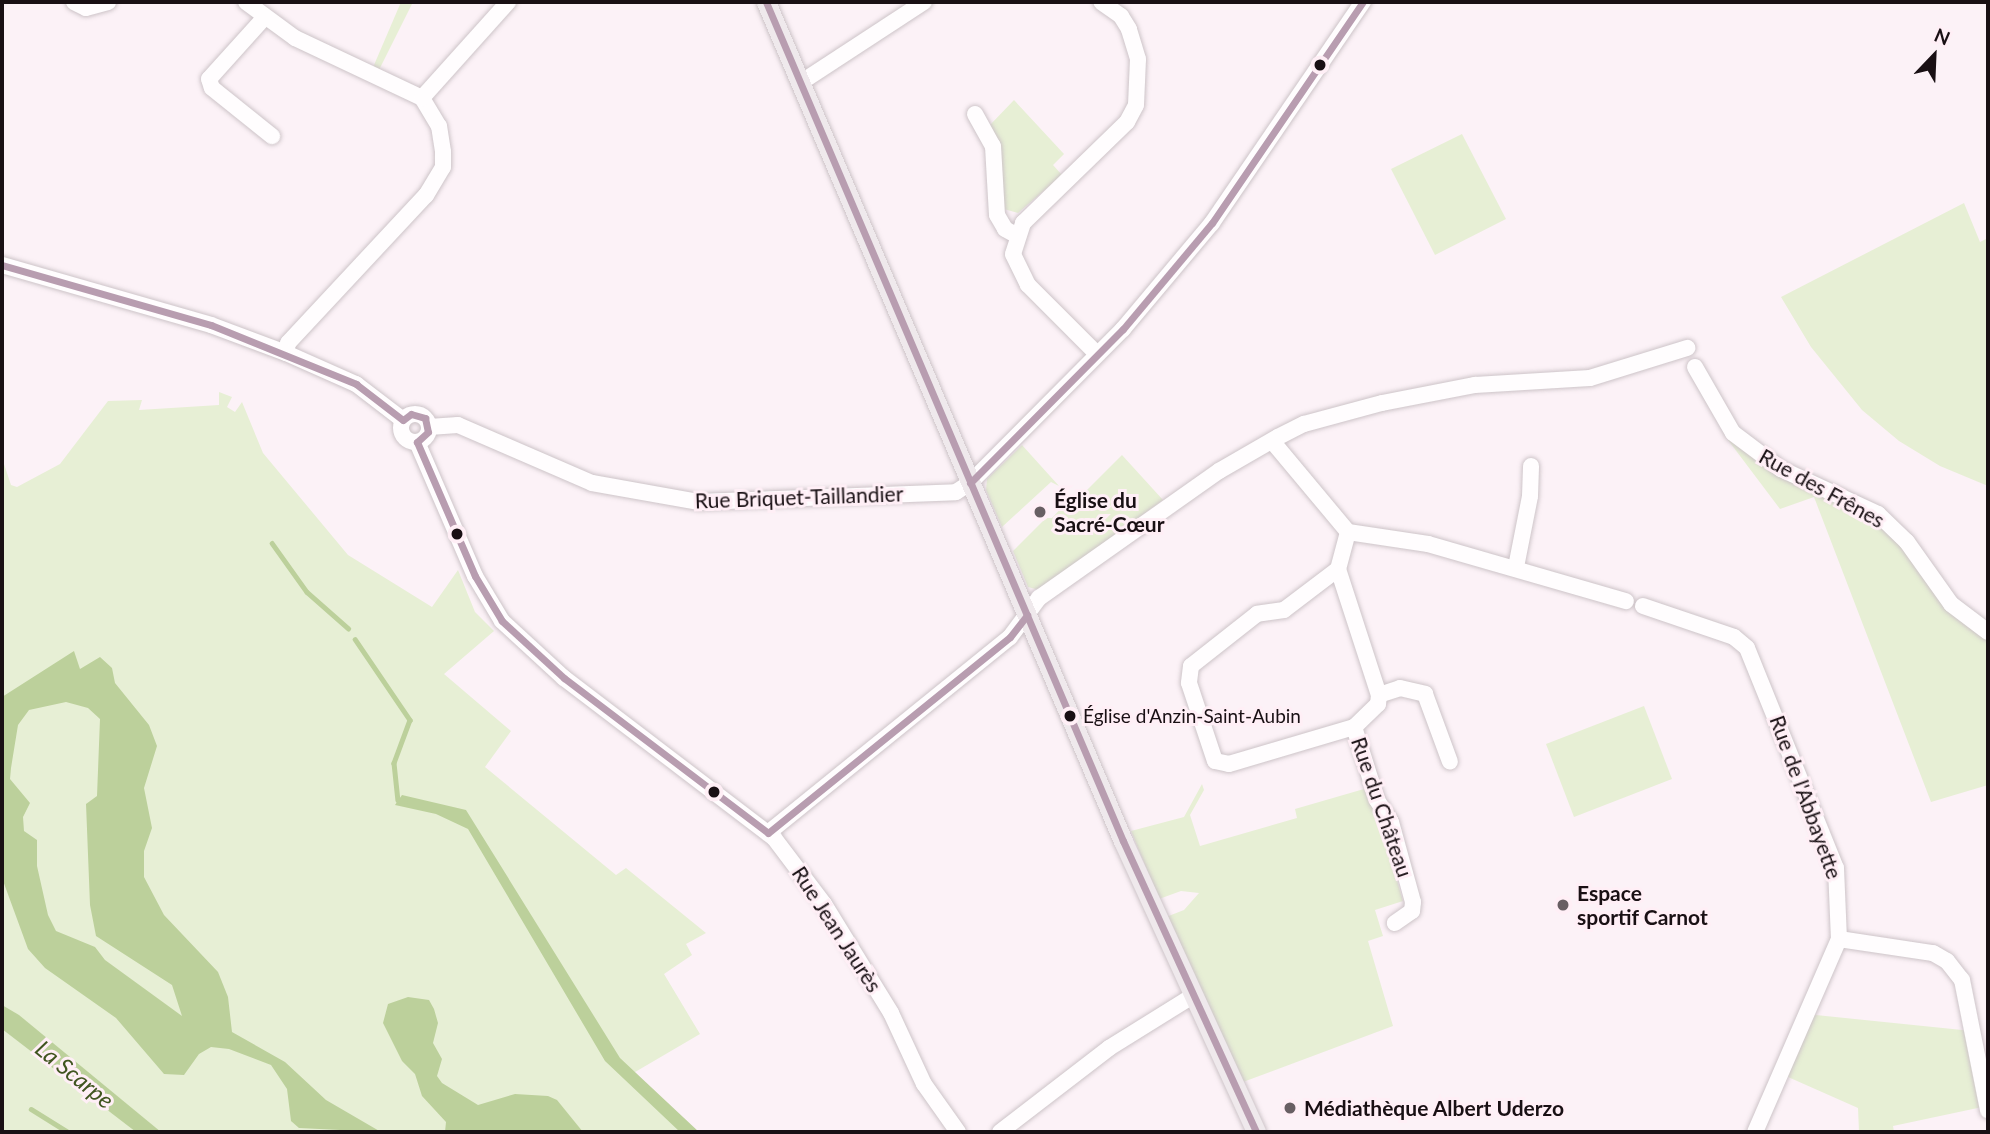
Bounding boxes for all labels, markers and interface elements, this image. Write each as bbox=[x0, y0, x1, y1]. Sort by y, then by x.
north arrow bbox=[1899, 21, 1969, 91]
text: N bbox=[1931, 23, 1954, 50]
unlabelled marker bbox=[1313, 58, 1327, 72]
street label: Rue des Frênes bbox=[1755, 443, 1889, 533]
street label: Rue Briquet-Taillandier bbox=[694, 481, 904, 513]
place label: Église du Sacré-Cœur bbox=[1054, 487, 1164, 537]
marker: Église du Sacré-Cœur bbox=[1032, 504, 1048, 520]
unlabelled marker bbox=[450, 527, 464, 541]
place label: Église d'Anzin-Saint-Aubin bbox=[1083, 705, 1301, 727]
marker: Église d'Anzin-Saint-Aubin bbox=[1063, 709, 1077, 723]
street label: Rue de l'Abbayette bbox=[1765, 712, 1847, 882]
street label: Rue du Château bbox=[1346, 734, 1418, 880]
unlabelled marker bbox=[707, 785, 721, 799]
street label: Rue Jean Jaurès bbox=[787, 861, 887, 997]
place label: Espace sportif Carnot bbox=[1577, 880, 1708, 930]
marker: Espace sportif Carnot bbox=[1555, 897, 1571, 913]
water label: La Scarpe bbox=[30, 1034, 120, 1114]
place label: Médiathèque Albert Uderzo bbox=[1304, 1095, 1565, 1121]
marker: Médiathèque Albert Uderzo bbox=[1282, 1100, 1298, 1116]

